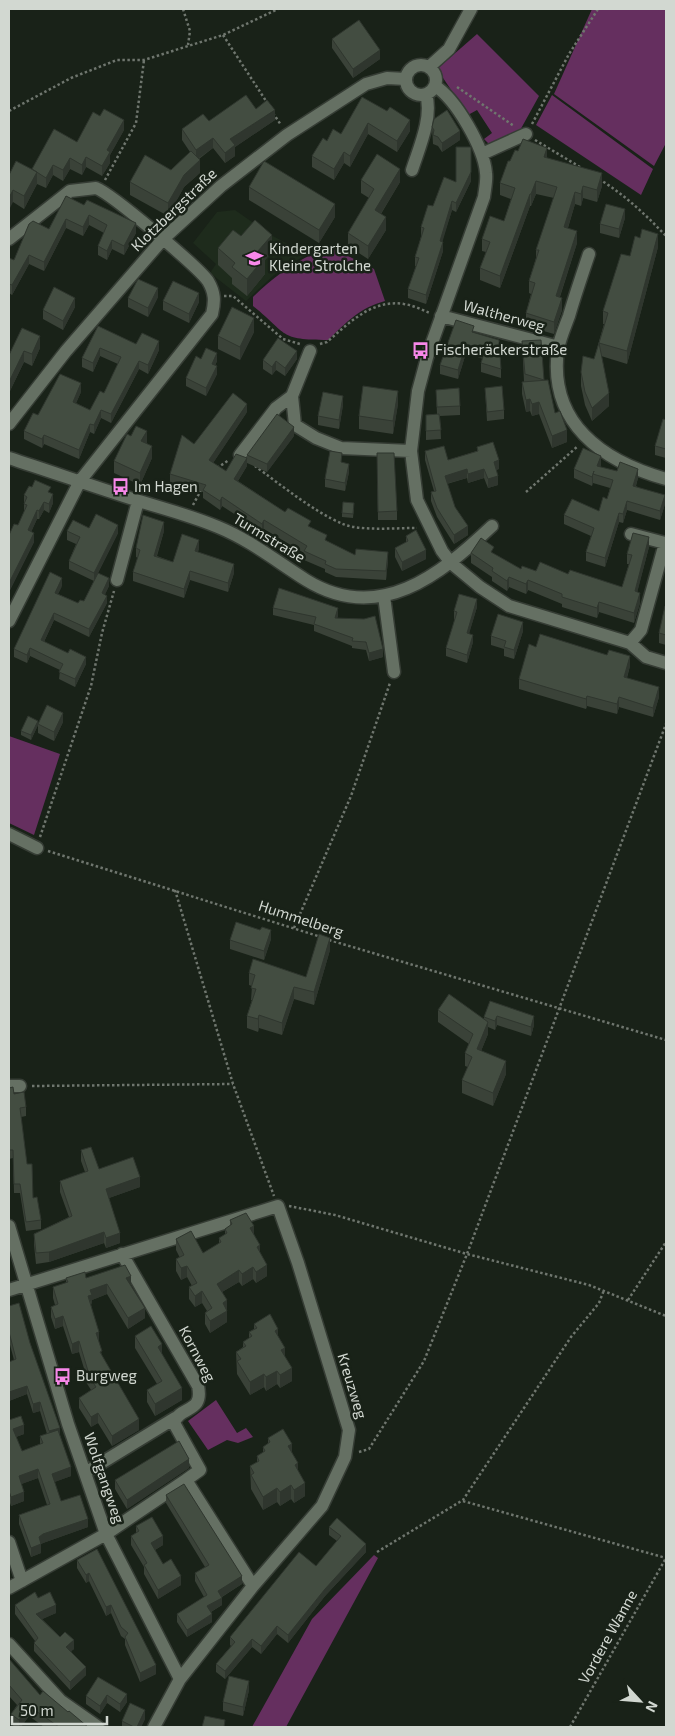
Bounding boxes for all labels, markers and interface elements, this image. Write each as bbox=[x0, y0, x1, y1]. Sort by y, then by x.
street label: Klotzbergstraße bbox=[127, 164, 220, 255]
place label: Kindergarten Kleine Strolche bbox=[269, 239, 371, 274]
school or university icon: Kindergarten Kleine Strolche bbox=[245, 248, 265, 268]
street label: Waltherweg bbox=[461, 295, 548, 335]
bus stop icon: Fischeräckerstraße bbox=[411, 340, 431, 360]
place label: Fischeräckerstraße bbox=[435, 340, 567, 358]
bus stop icon: Im Hagen bbox=[110, 477, 130, 497]
place label: Im Hagen bbox=[134, 477, 198, 495]
street label: Turmstraße bbox=[230, 509, 309, 566]
street label: Hummelberg bbox=[257, 896, 347, 940]
street label: Kornweg bbox=[176, 1323, 220, 1385]
street label: Kreuzweg bbox=[334, 1351, 372, 1421]
bus stop icon: Burgweg bbox=[52, 1366, 72, 1386]
place label: Burgweg bbox=[76, 1366, 138, 1384]
street label: Wolfgangweg bbox=[81, 1430, 129, 1526]
street label: Vordere Wanne bbox=[574, 1587, 640, 1687]
north arrow bbox=[615, 1676, 665, 1726]
scale bar bbox=[12, 1694, 108, 1726]
text: N bbox=[642, 1699, 662, 1715]
text: 50 m bbox=[20, 1701, 54, 1719]

